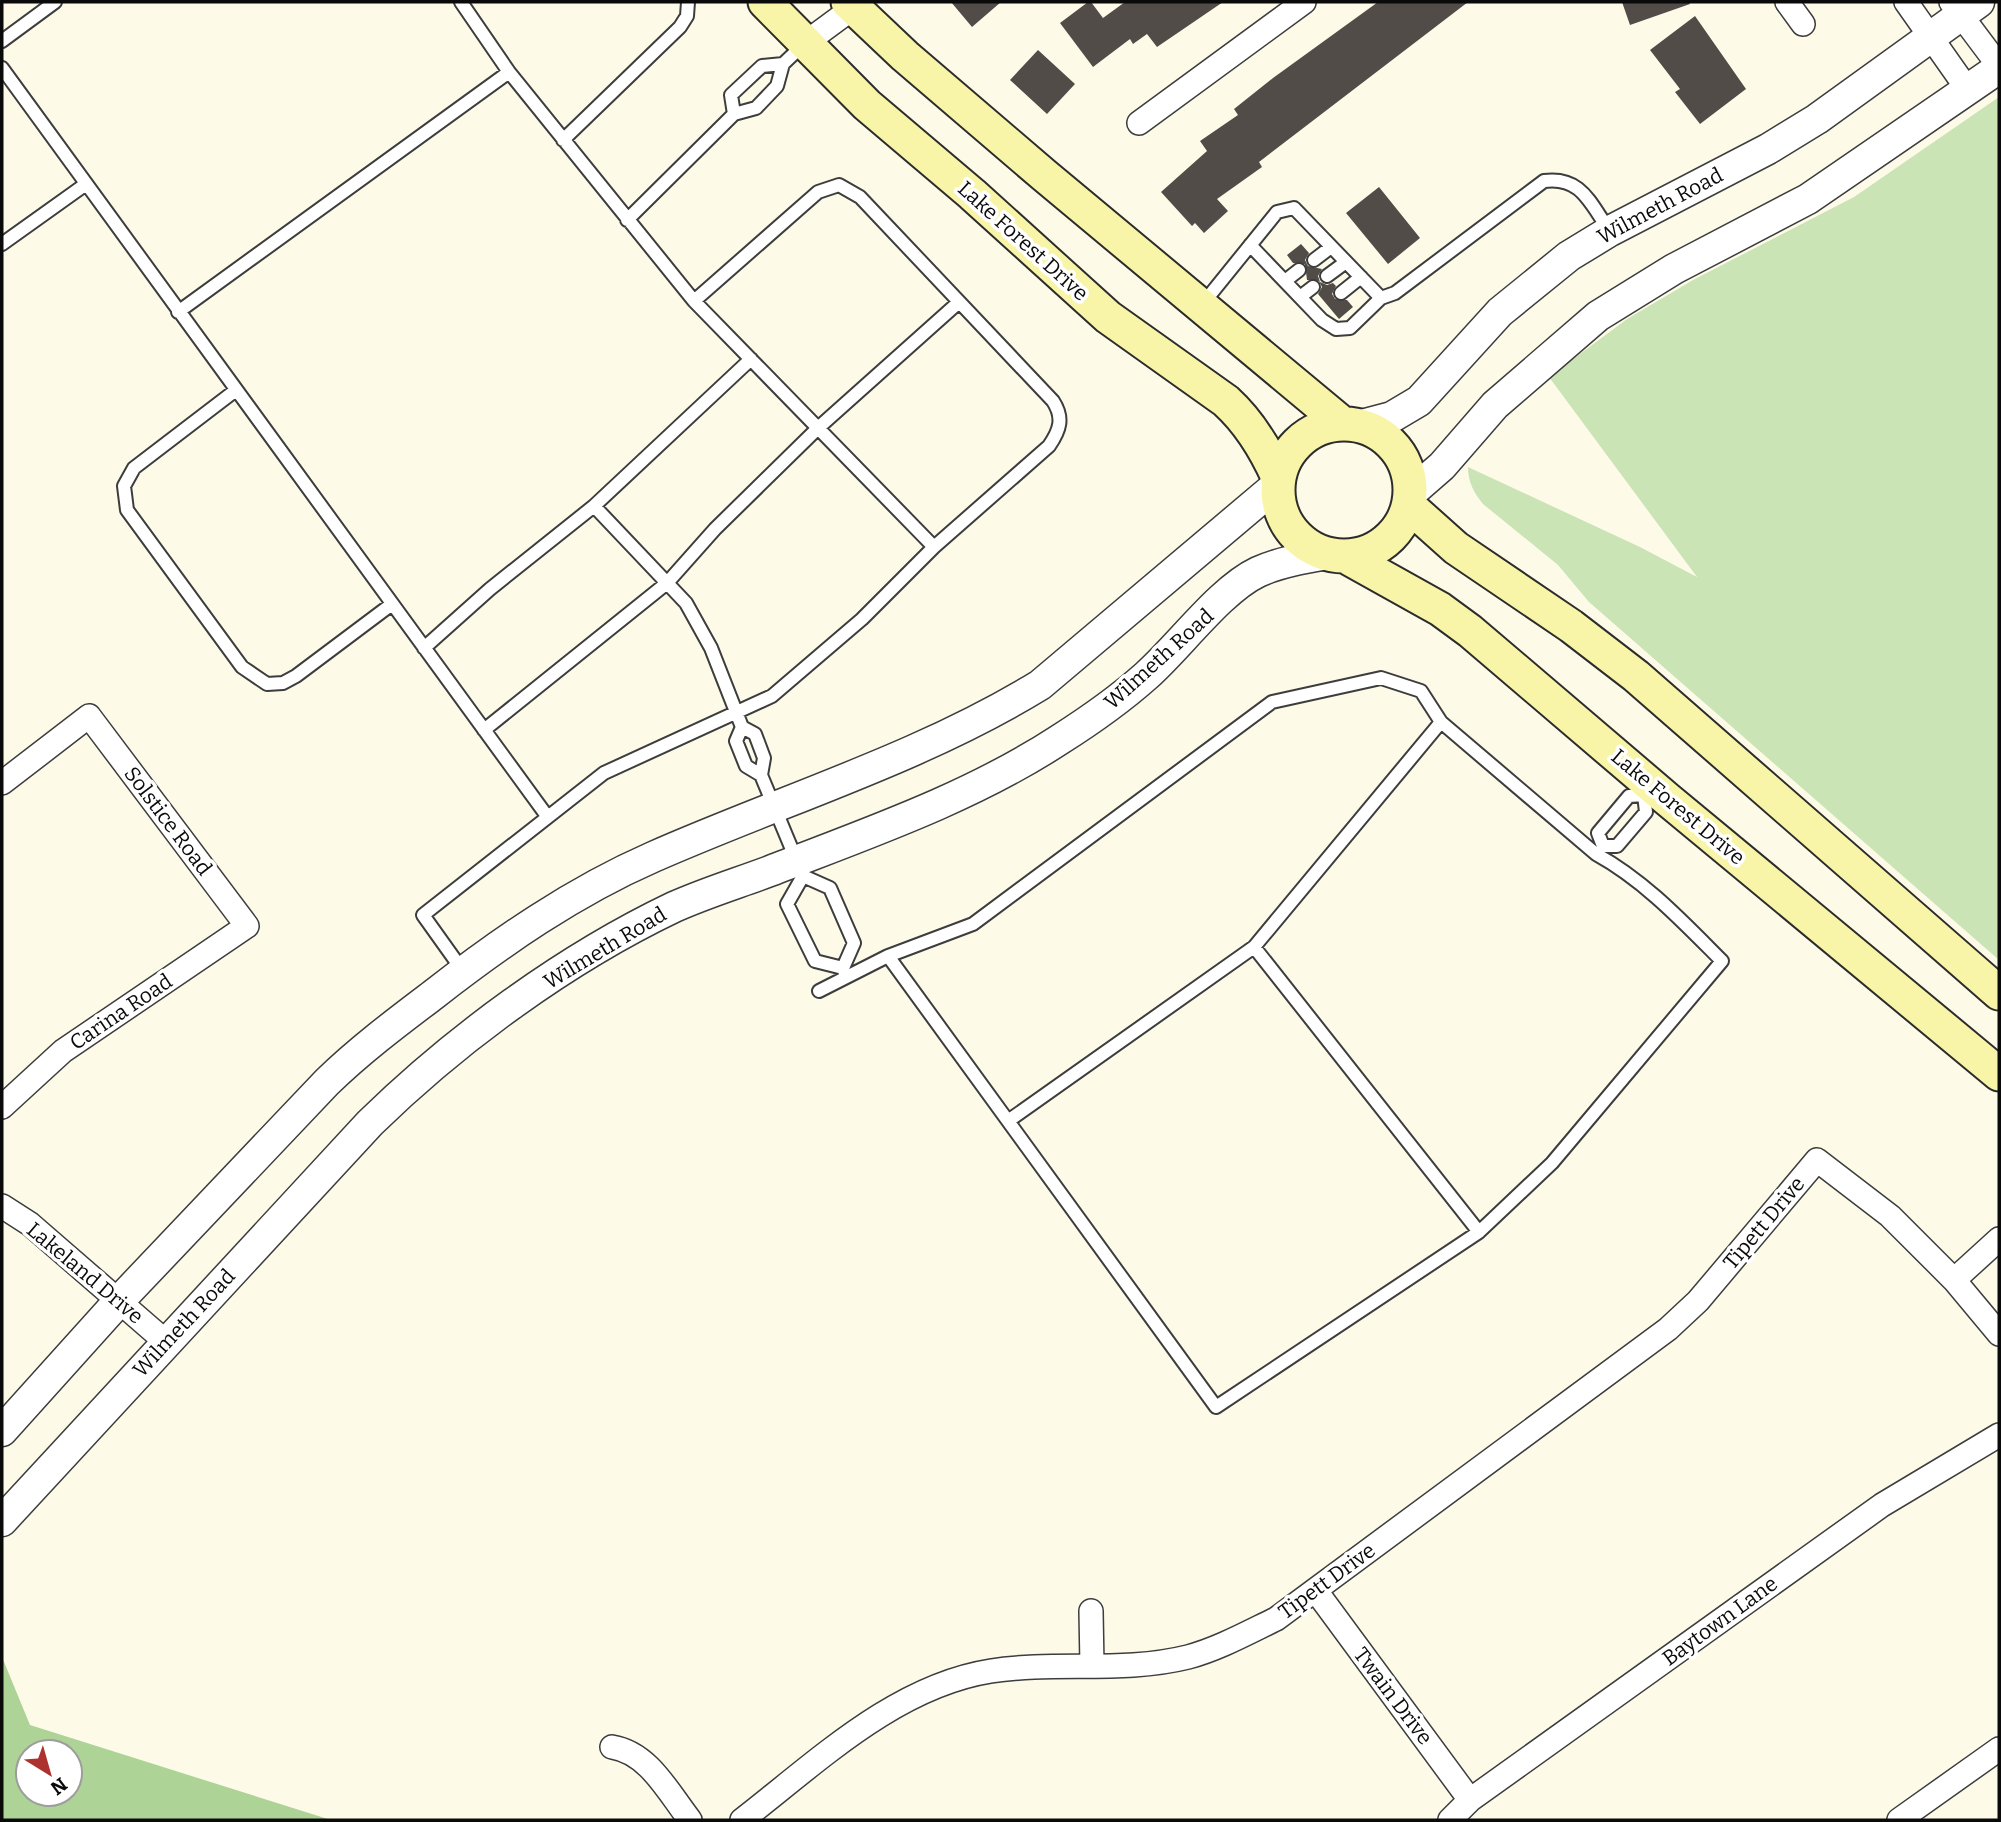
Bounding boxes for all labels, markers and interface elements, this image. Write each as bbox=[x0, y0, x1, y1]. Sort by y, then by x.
street label: Wilmeth Road bbox=[1593, 162, 1727, 250]
street label: Lake Forest Drive bbox=[952, 176, 1094, 306]
street label: Wilmeth Road bbox=[1099, 603, 1219, 715]
street label: Lake Forest Drive bbox=[1606, 744, 1750, 870]
street label: Solstice Road bbox=[119, 761, 217, 881]
street label: Wilmeth Road bbox=[539, 901, 671, 995]
street label: Carina Road bbox=[65, 968, 177, 1056]
street label: Tipett Drive bbox=[1718, 1171, 1810, 1275]
street label: Lakeland Drive bbox=[21, 1217, 149, 1329]
street label: Wilmeth Road bbox=[127, 1264, 241, 1382]
street label: Tipett Drive bbox=[1274, 1537, 1380, 1625]
street label: Baytown Lane bbox=[1657, 1571, 1783, 1671]
street label: Twain Drive bbox=[1348, 1642, 1438, 1750]
north arrow bbox=[14, 1738, 84, 1808]
text: N bbox=[46, 1773, 72, 1800]

